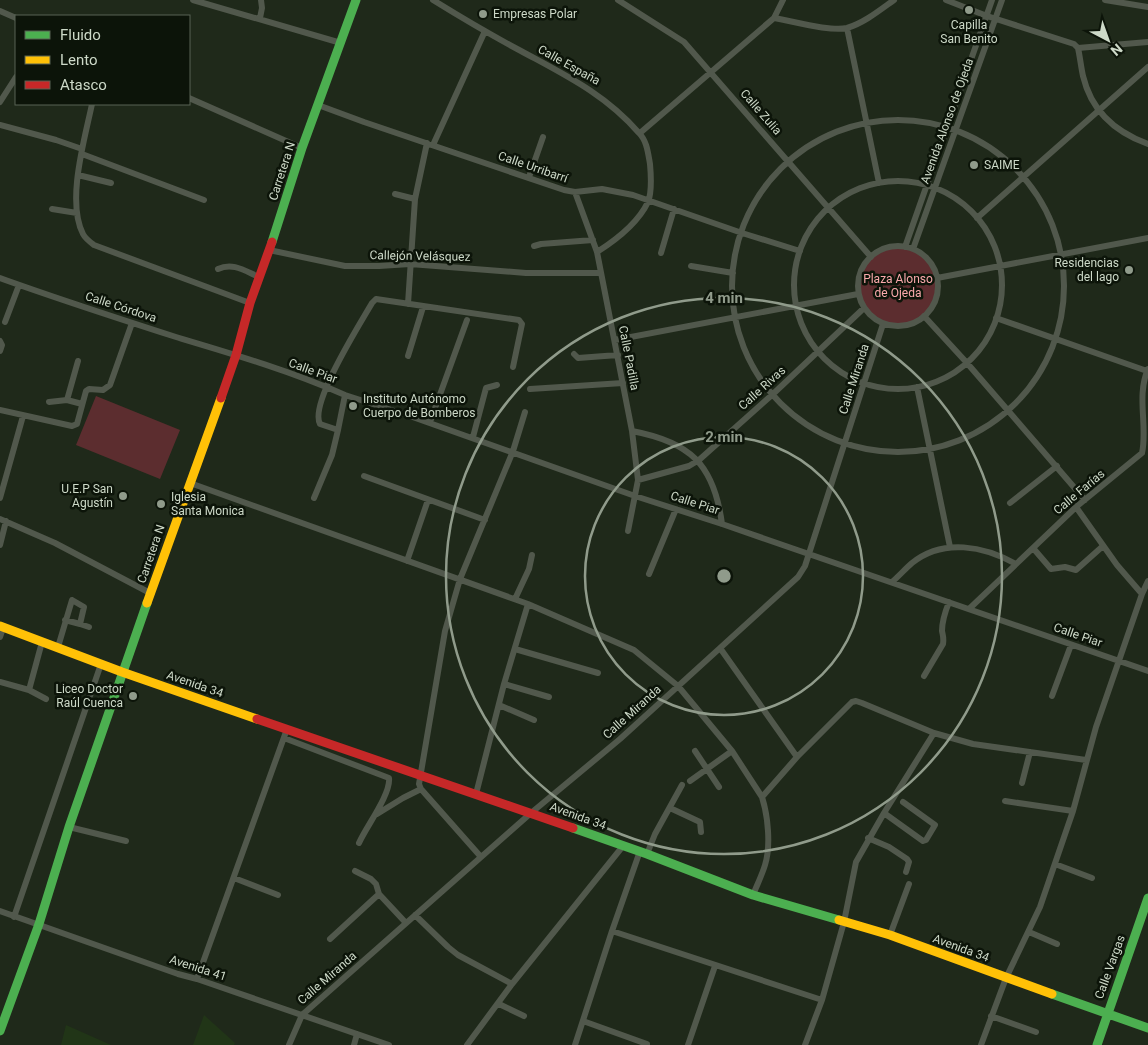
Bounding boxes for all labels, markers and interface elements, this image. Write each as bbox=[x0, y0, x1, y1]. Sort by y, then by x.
marker: Capilla San Benito bbox=[963, 4, 975, 16]
place label: Empresas Polar bbox=[493, 7, 577, 21]
marker: Empresas Polar bbox=[477, 8, 489, 20]
legend bbox=[15, 15, 190, 105]
north arrow bbox=[1083, 15, 1133, 65]
place label: Capilla San Benito bbox=[940, 18, 998, 46]
text: Fluido bbox=[60, 26, 101, 44]
text: N bbox=[1108, 41, 1126, 59]
street label: Calle España bbox=[535, 42, 603, 88]
text: Lento bbox=[60, 51, 98, 69]
street label: Avenida Alonso de Ojeda bbox=[918, 56, 976, 186]
text: Atasco bbox=[60, 76, 107, 94]
street label: Calle Zulia bbox=[737, 86, 785, 138]
street label: Carretera N bbox=[266, 140, 298, 202]
street label: Calle Urribarrí bbox=[496, 149, 571, 186]
place label: SAIME bbox=[984, 158, 1020, 172]
marker: SAIME bbox=[968, 159, 980, 171]
street label: Callejón Velásquez bbox=[369, 248, 471, 264]
place label: Residencias del lago bbox=[1054, 256, 1119, 284]
marker: Residencias del lago bbox=[1123, 264, 1135, 276]
park label: Plaza Alonso de Ojeda bbox=[863, 272, 933, 300]
street label: Calle Córdova bbox=[84, 289, 158, 325]
text: 4 min bbox=[705, 289, 743, 307]
street label: Calle Padilla bbox=[616, 324, 642, 392]
street label: Calle Miranda bbox=[836, 342, 872, 416]
street label: Calle Piar bbox=[287, 356, 339, 386]
street label: Calle Rivas bbox=[736, 363, 788, 413]
place label: Instituto Autónomo Cuerpo de Bomberos bbox=[363, 392, 475, 420]
marker: Instituto Autónomo Cuerpo de Bomberos bbox=[347, 400, 359, 412]
text: 2 min bbox=[705, 428, 743, 446]
street label: Calle Farías bbox=[1051, 467, 1107, 517]
place label: U.E.P San Agustín bbox=[61, 482, 113, 510]
street label: Calle Piar bbox=[669, 489, 721, 517]
marker: U.E.P San Agustín bbox=[117, 490, 129, 502]
place label: Iglesia Santa Monica bbox=[171, 490, 244, 518]
marker: Iglesia Santa Monica bbox=[155, 498, 167, 510]
street label: Carretera N bbox=[134, 523, 168, 585]
centre of rings bbox=[715, 567, 733, 585]
street label: Calle Piar bbox=[1052, 620, 1104, 650]
street label: Avenida 34 bbox=[165, 668, 225, 700]
place label: Liceo Doctor Raúl Cuenca bbox=[55, 682, 123, 710]
street label: Calle Miranda bbox=[600, 682, 664, 742]
marker: Liceo Doctor Raúl Cuenca bbox=[127, 690, 139, 702]
street label: Avenida 34 bbox=[548, 799, 608, 833]
street label: Avenida 34 bbox=[931, 931, 991, 965]
street label: Calle Vargas bbox=[1092, 933, 1128, 1001]
street label: Calle Miranda bbox=[295, 949, 359, 1007]
street label: Avenida 41 bbox=[168, 952, 228, 984]

